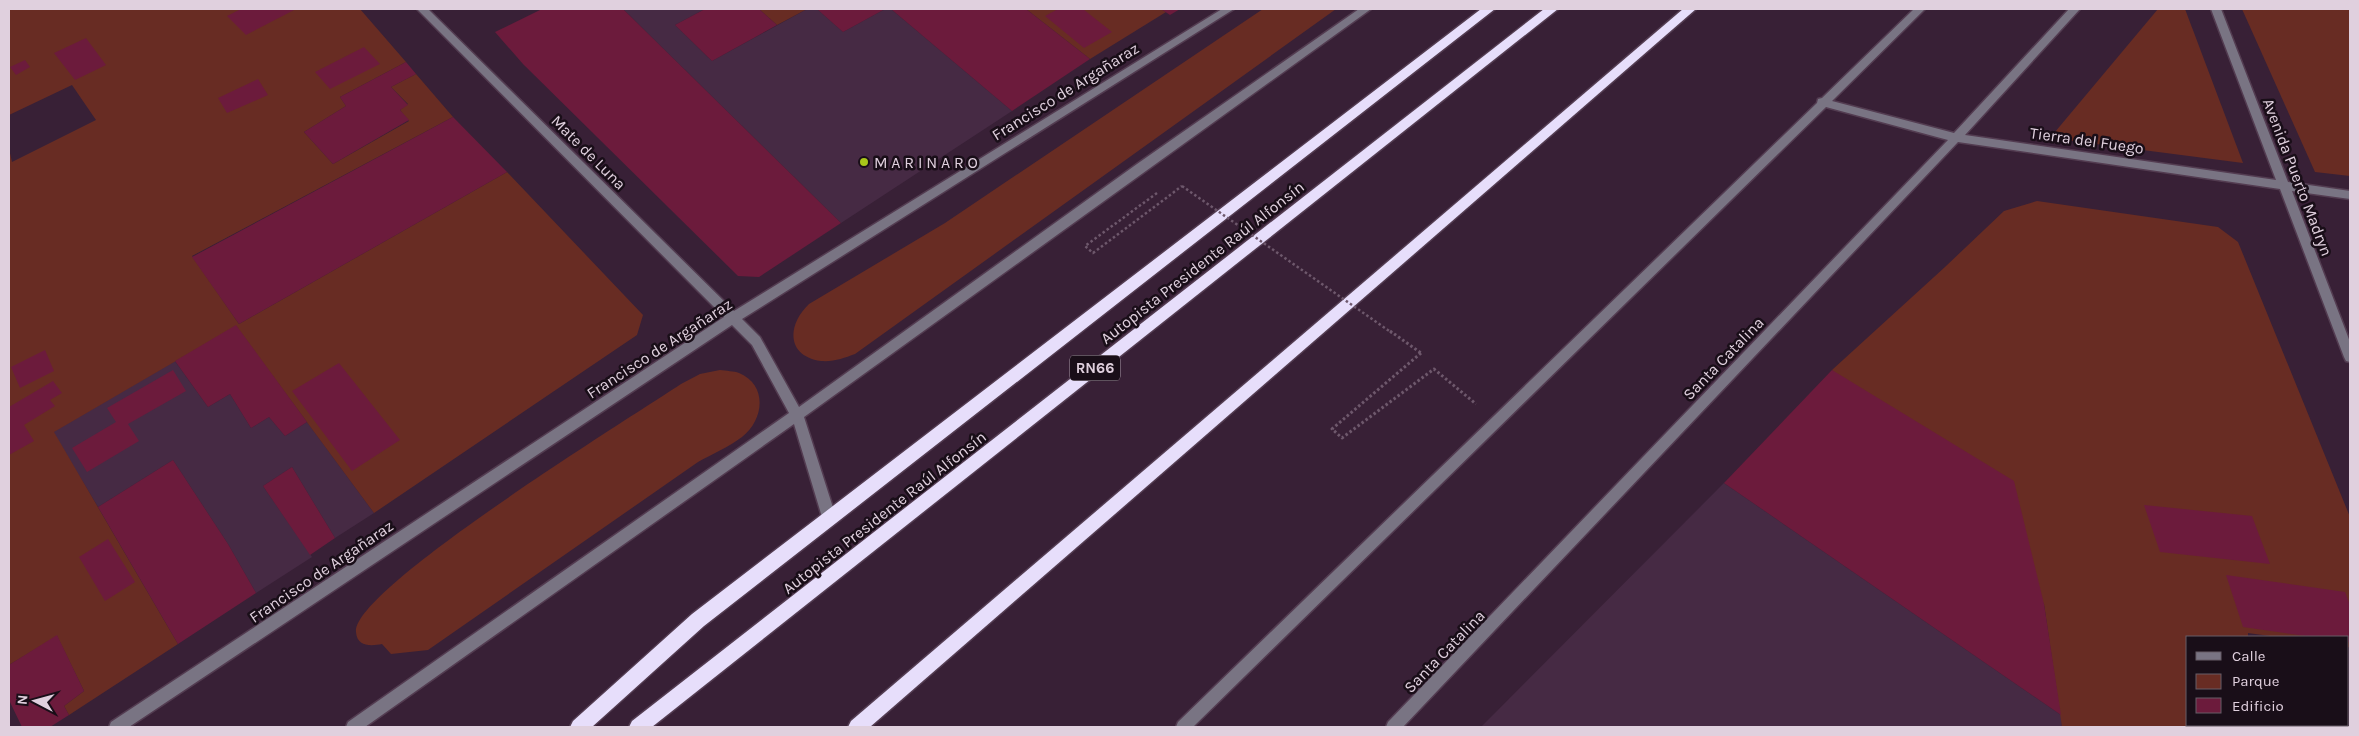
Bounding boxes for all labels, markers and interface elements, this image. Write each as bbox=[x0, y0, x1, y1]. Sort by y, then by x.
street label: Francisco de Argañaraz bbox=[988, 38, 1142, 144]
street label: Avenida Puerto Madryn bbox=[2259, 96, 2336, 259]
street label: Mate de Luna bbox=[547, 111, 630, 194]
street label: Tierra del Fuego bbox=[2029, 123, 2145, 158]
place label: M A R I N A R O bbox=[874, 153, 978, 172]
marker: M A R I N A R O bbox=[858, 156, 870, 168]
street label: Autopista Presidente Raúl Alfonsín bbox=[1097, 177, 1308, 348]
street label: Francisco de Argañaraz bbox=[583, 294, 736, 403]
street label: Santa Catalina bbox=[1679, 313, 1768, 404]
road number: RN66 bbox=[1070, 356, 1120, 380]
street label: Autopista Presidente Raúl Alfonsín bbox=[779, 427, 990, 598]
street label: Francisco de Argañaraz bbox=[246, 516, 397, 627]
street label: Santa Catalina bbox=[1400, 606, 1489, 697]
legend bbox=[2186, 636, 2349, 726]
text: Calle bbox=[2232, 647, 2266, 665]
text: Parque bbox=[2232, 672, 2280, 690]
north arrow bbox=[10, 676, 60, 726]
text: N bbox=[14, 694, 32, 706]
text: Edificio bbox=[2232, 697, 2284, 715]

